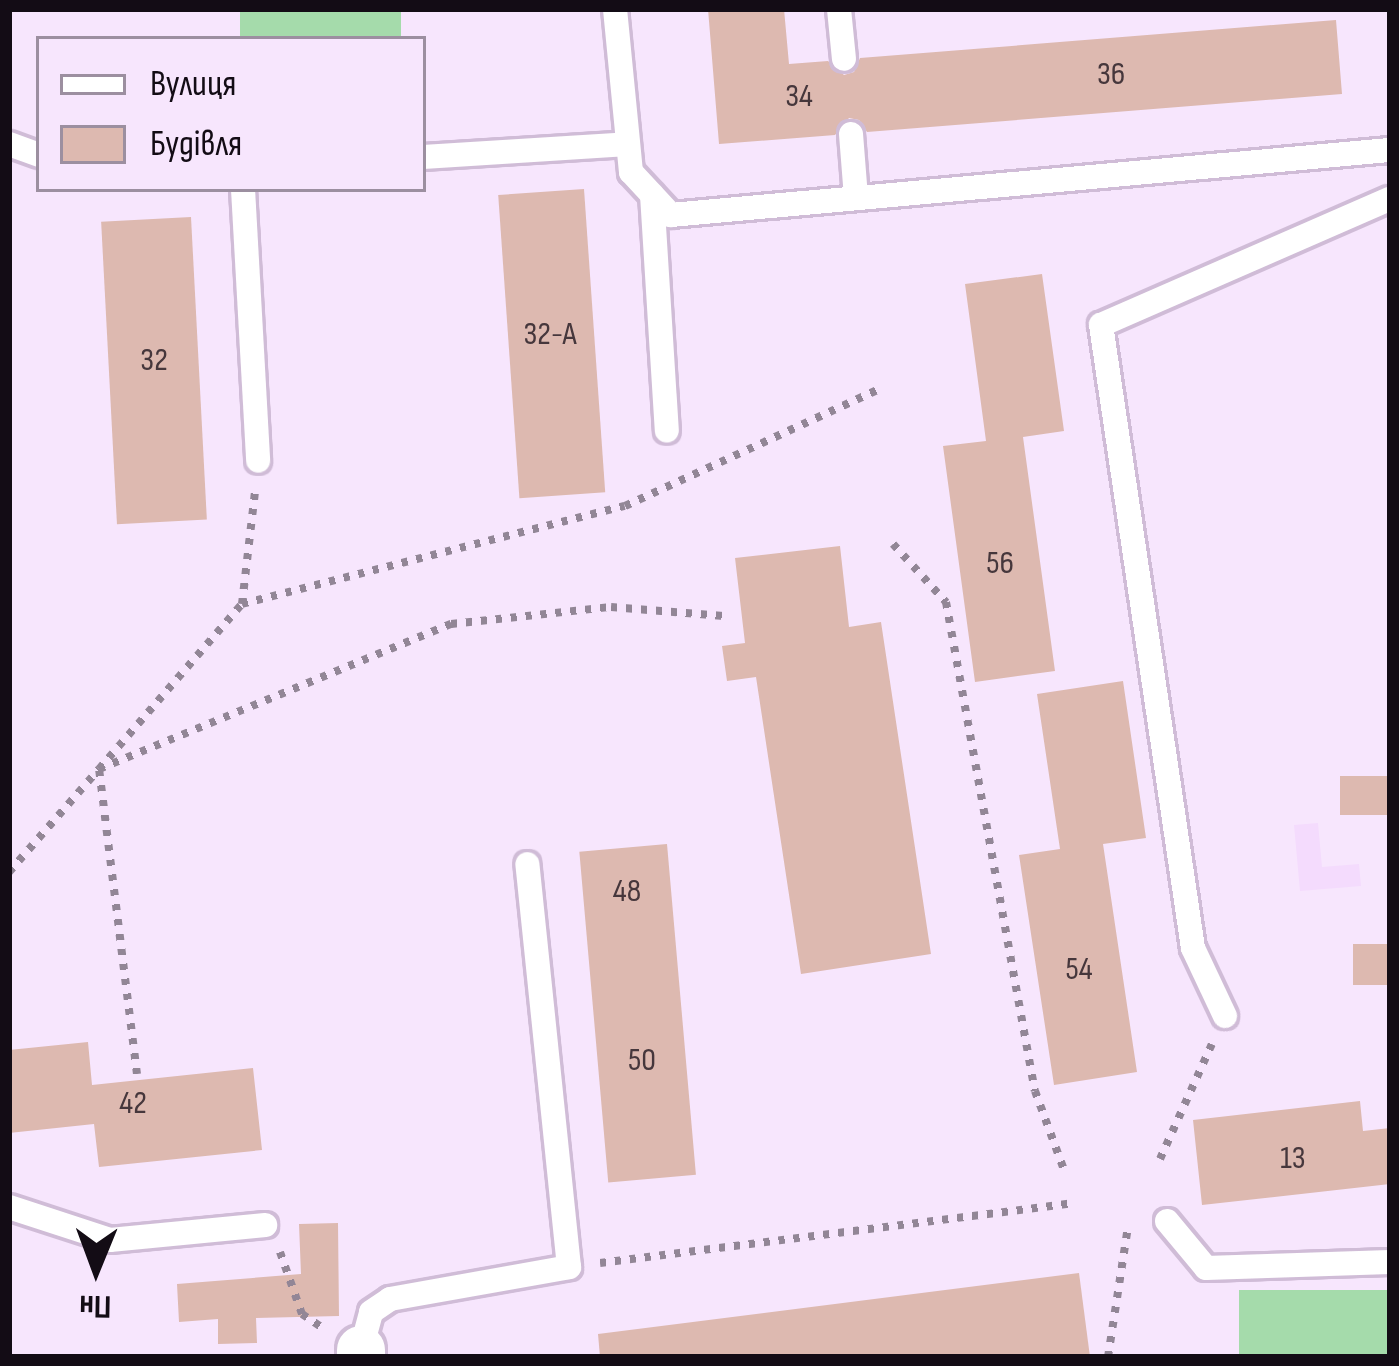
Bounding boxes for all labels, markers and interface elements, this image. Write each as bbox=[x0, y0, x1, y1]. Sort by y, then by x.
legend bbox=[36, 36, 426, 192]
house number: 36 bbox=[1097, 55, 1125, 95]
text: Вулиця bbox=[150, 63, 236, 106]
house number: 34 bbox=[785, 77, 813, 117]
text: Будівля bbox=[150, 123, 242, 166]
house number: 32-А bbox=[523, 315, 577, 355]
house number: 32 bbox=[140, 341, 168, 381]
house number: 56 bbox=[986, 544, 1014, 584]
house number: 48 bbox=[613, 872, 641, 912]
house number: 54 bbox=[1065, 950, 1093, 990]
house number: 50 bbox=[628, 1041, 656, 1081]
house number: 42 bbox=[119, 1084, 147, 1124]
house number: 13 bbox=[1280, 1139, 1306, 1179]
north arrow bbox=[36, 1210, 156, 1330]
text: Пн bbox=[79, 1286, 112, 1326]

